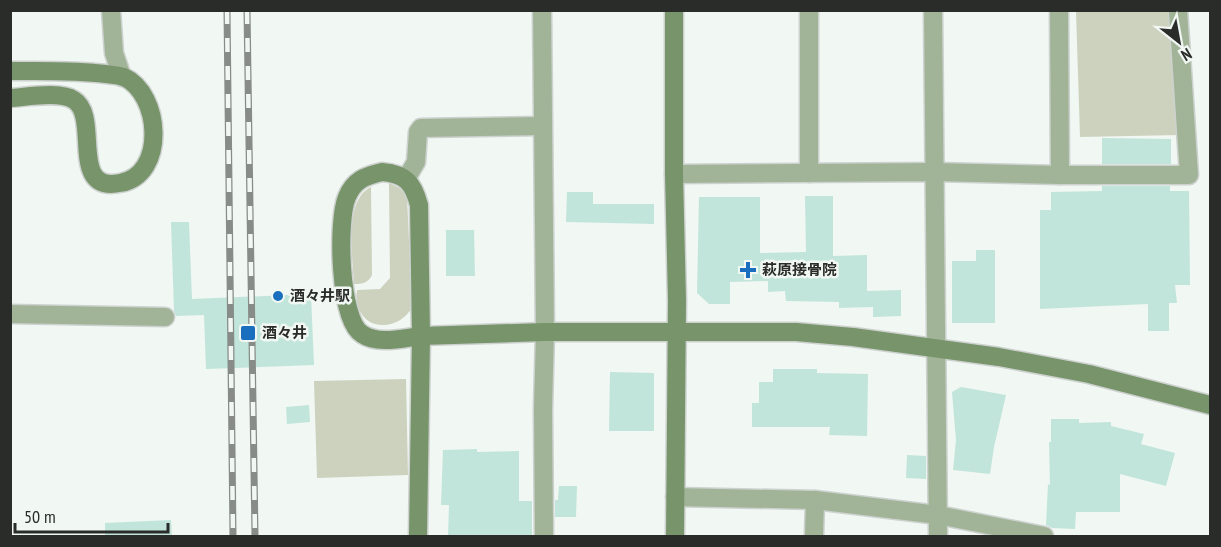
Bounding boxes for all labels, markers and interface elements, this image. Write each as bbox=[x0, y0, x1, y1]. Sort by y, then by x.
north arrow bbox=[1149, 12, 1209, 72]
text: N bbox=[1178, 44, 1196, 66]
place label: 萩原接骨院 bbox=[762, 260, 837, 279]
marker: 萩原接骨院 bbox=[739, 261, 757, 279]
place label: 酒々井駅 bbox=[290, 286, 350, 305]
marker: 酒々井駅 bbox=[271, 289, 285, 303]
place label: 酒々井 bbox=[262, 323, 307, 342]
marker: 酒々井 bbox=[239, 324, 257, 342]
scale bar bbox=[15, 496, 168, 534]
text: 50 m bbox=[24, 505, 56, 528]

